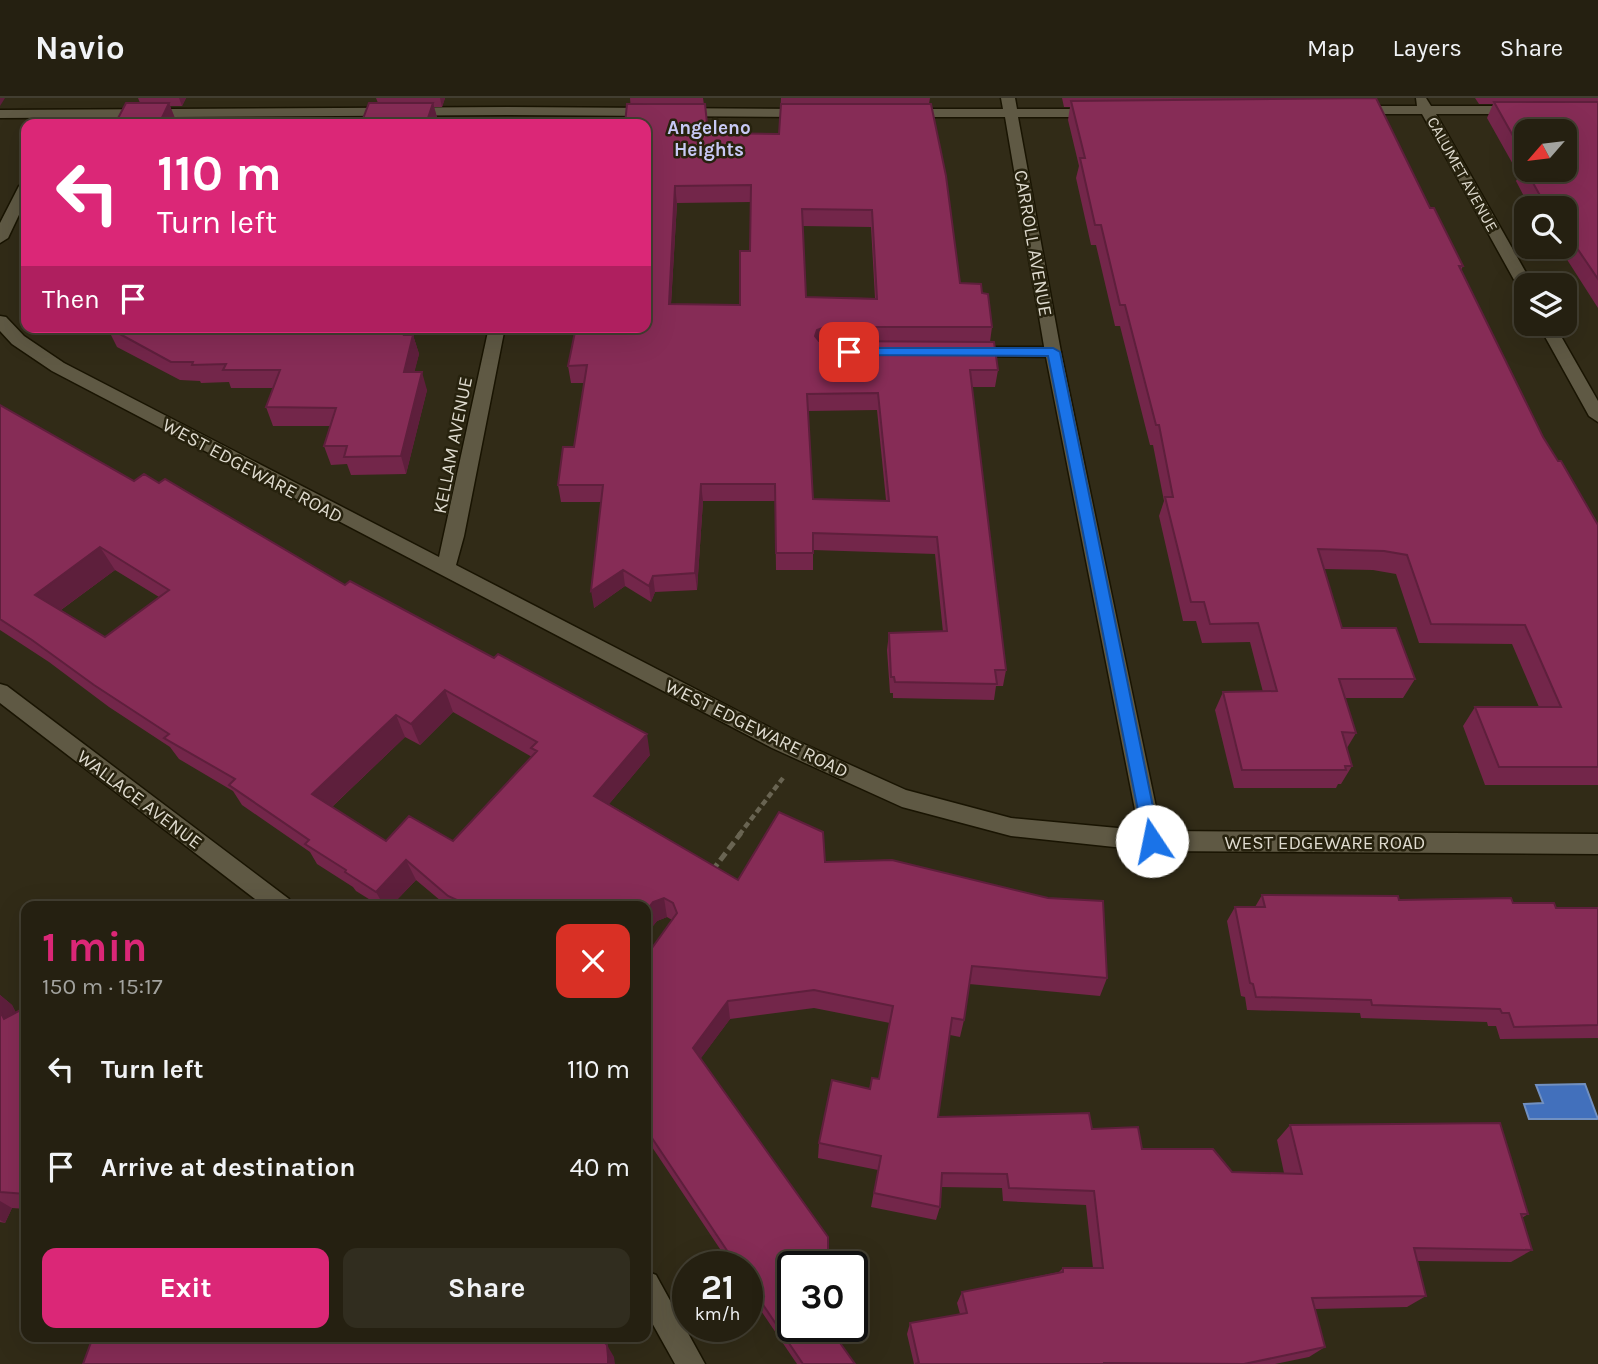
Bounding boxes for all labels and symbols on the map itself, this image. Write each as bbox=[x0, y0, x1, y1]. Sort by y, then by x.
street label: CALUMET AVENUE bbox=[1423, 113, 1502, 235]
district label: Angeleno Heights bbox=[667, 117, 751, 161]
north arrow bbox=[1514, 119, 1577, 182]
street label: CARROLL AVENUE bbox=[1009, 168, 1057, 318]
pin bbox=[819, 322, 879, 382]
street label: KELLAM AVENUE bbox=[429, 375, 477, 516]
street label: WEST EDGEWARE ROAD bbox=[159, 414, 346, 528]
street label: WEST EDGEWARE ROAD bbox=[662, 675, 852, 783]
street label: WALLACE AVENUE bbox=[73, 746, 206, 854]
position arrow bbox=[1115, 804, 1189, 878]
street label: WEST EDGEWARE ROAD bbox=[1225, 832, 1425, 854]
speed limit sign: 30 bbox=[777, 1251, 868, 1342]

